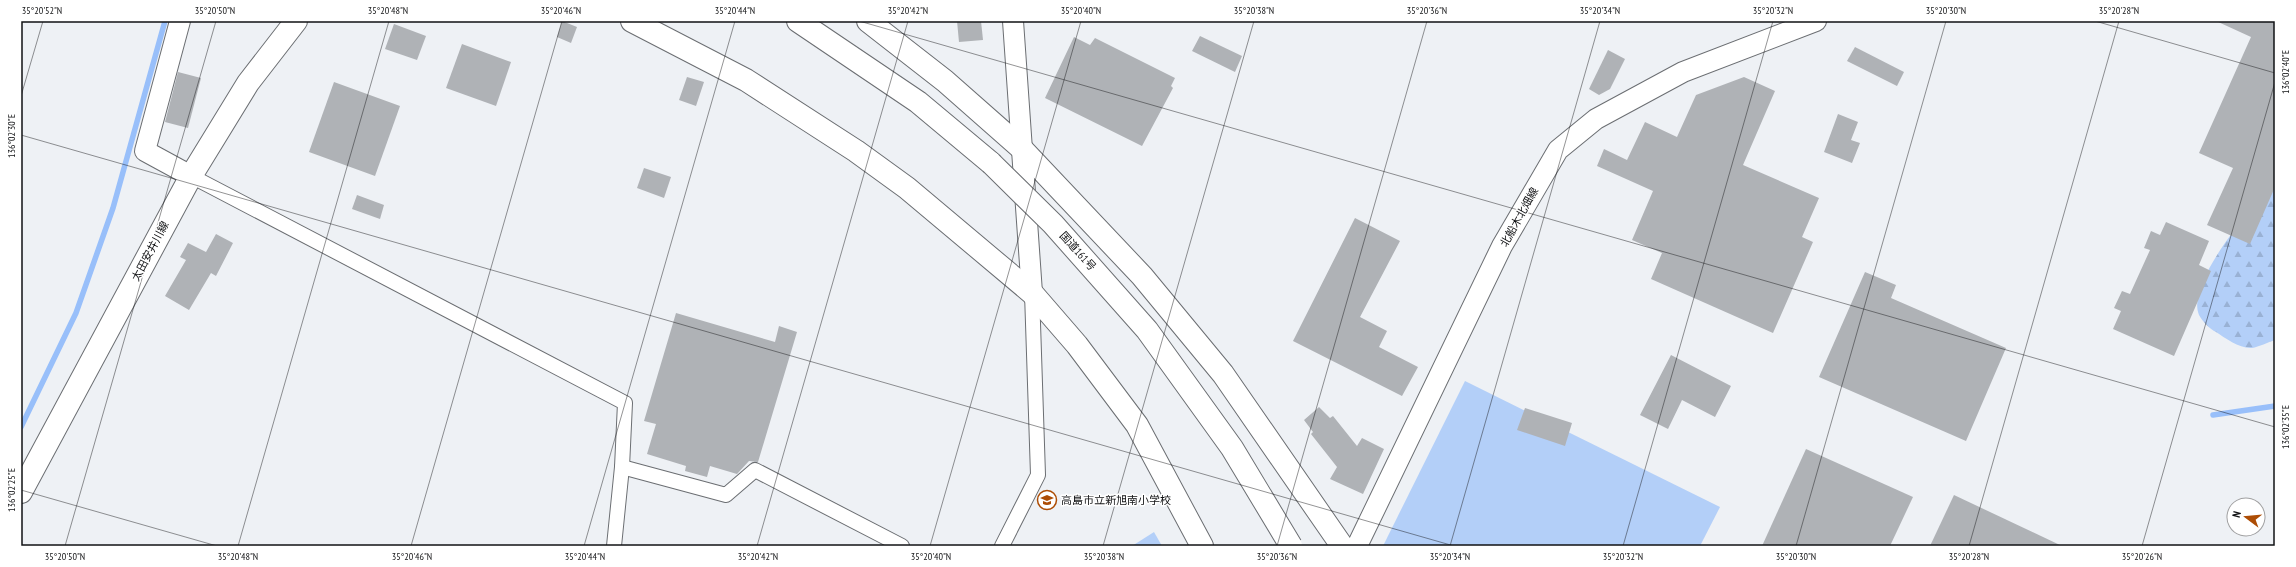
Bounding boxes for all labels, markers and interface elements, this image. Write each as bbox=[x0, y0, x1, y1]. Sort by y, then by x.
text: 35°20'52"N bbox=[22, 4, 62, 17]
text: 35°20'50"N bbox=[195, 4, 235, 17]
text: 35°20'48"N bbox=[368, 4, 408, 17]
text: 35°20'46"N bbox=[541, 4, 581, 17]
text: 35°20'44"N bbox=[715, 4, 755, 17]
text: 35°20'42"N bbox=[888, 4, 928, 17]
text: 35°20'40"N bbox=[1061, 4, 1101, 17]
text: 35°20'38"N bbox=[1234, 4, 1274, 17]
text: 35°20'36"N bbox=[1407, 4, 1447, 17]
text: 35°20'34"N bbox=[1580, 4, 1620, 17]
text: 35°20'32"N bbox=[1753, 4, 1793, 17]
text: 35°20'30"N bbox=[1926, 4, 1966, 17]
text: 35°20'28"N bbox=[2099, 4, 2139, 17]
text: 136°02'40"E bbox=[2279, 50, 2292, 94]
text: 136°02'30"E bbox=[5, 114, 18, 158]
street label: 北船木北畑線 bbox=[1497, 185, 1541, 249]
street label: 太田安井川線 bbox=[128, 219, 172, 283]
street label: 国道161号 bbox=[1057, 229, 1099, 273]
text: 136°02'35"E bbox=[2279, 405, 2292, 449]
text: 136°02'25"E bbox=[5, 468, 18, 512]
school or university icon: 高島市立新旭南小学校 bbox=[1036, 489, 1058, 511]
place label: 高島市立新旭南小学校 bbox=[1061, 493, 1171, 507]
north arrow bbox=[2226, 497, 2266, 537]
text: N bbox=[2229, 509, 2244, 519]
text: 35°20'50"N bbox=[45, 550, 85, 563]
text: 35°20'48"N bbox=[218, 550, 258, 563]
text: 35°20'46"N bbox=[392, 550, 432, 563]
text: 35°20'44"N bbox=[565, 550, 605, 563]
text: 35°20'42"N bbox=[738, 550, 778, 563]
text: 35°20'40"N bbox=[911, 550, 951, 563]
text: 35°20'38"N bbox=[1084, 550, 1124, 563]
text: 35°20'36"N bbox=[1257, 550, 1297, 563]
text: 35°20'34"N bbox=[1430, 550, 1470, 563]
text: 35°20'32"N bbox=[1603, 550, 1643, 563]
text: 35°20'30"N bbox=[1776, 550, 1816, 563]
text: 35°20'28"N bbox=[1949, 550, 1989, 563]
text: 35°20'26"N bbox=[2122, 550, 2162, 563]

